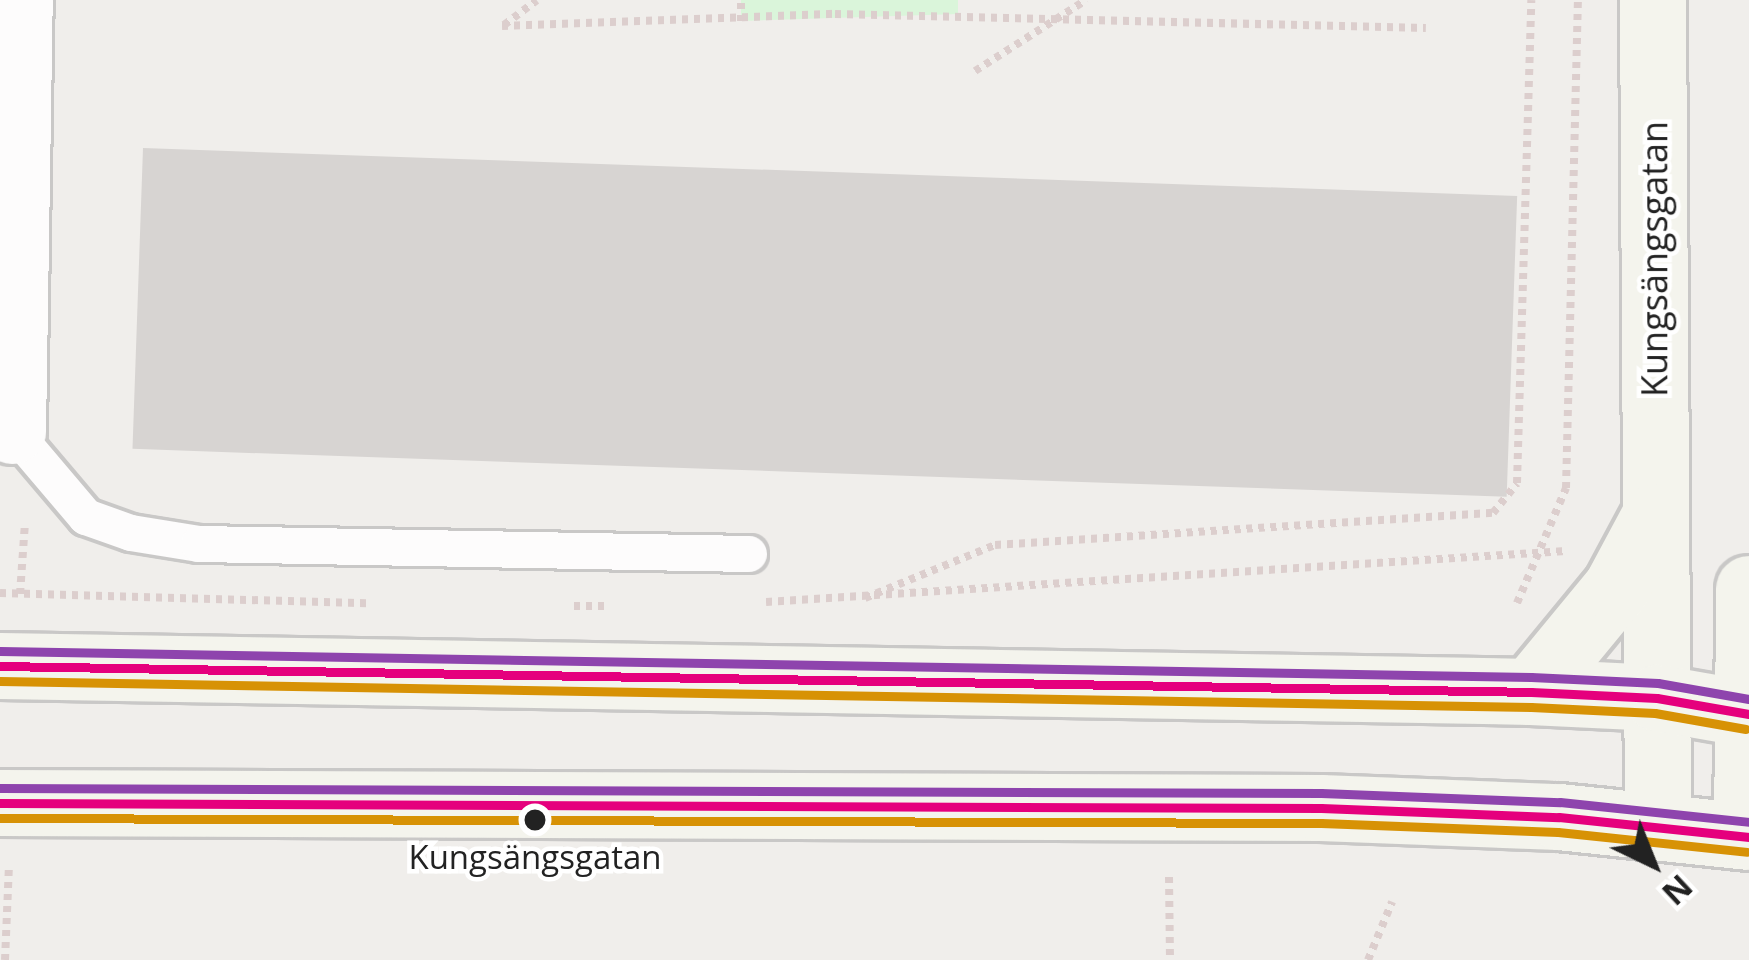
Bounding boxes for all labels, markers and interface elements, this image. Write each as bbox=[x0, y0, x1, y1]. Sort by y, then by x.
street label: Kungsängsgatan bbox=[1632, 121, 1676, 397]
north arrow bbox=[1593, 804, 1713, 924]
marker: Kungsängsgatan bbox=[524, 809, 546, 831]
place label: Kungsängsgatan bbox=[408, 837, 662, 877]
text: N bbox=[1653, 865, 1703, 916]

